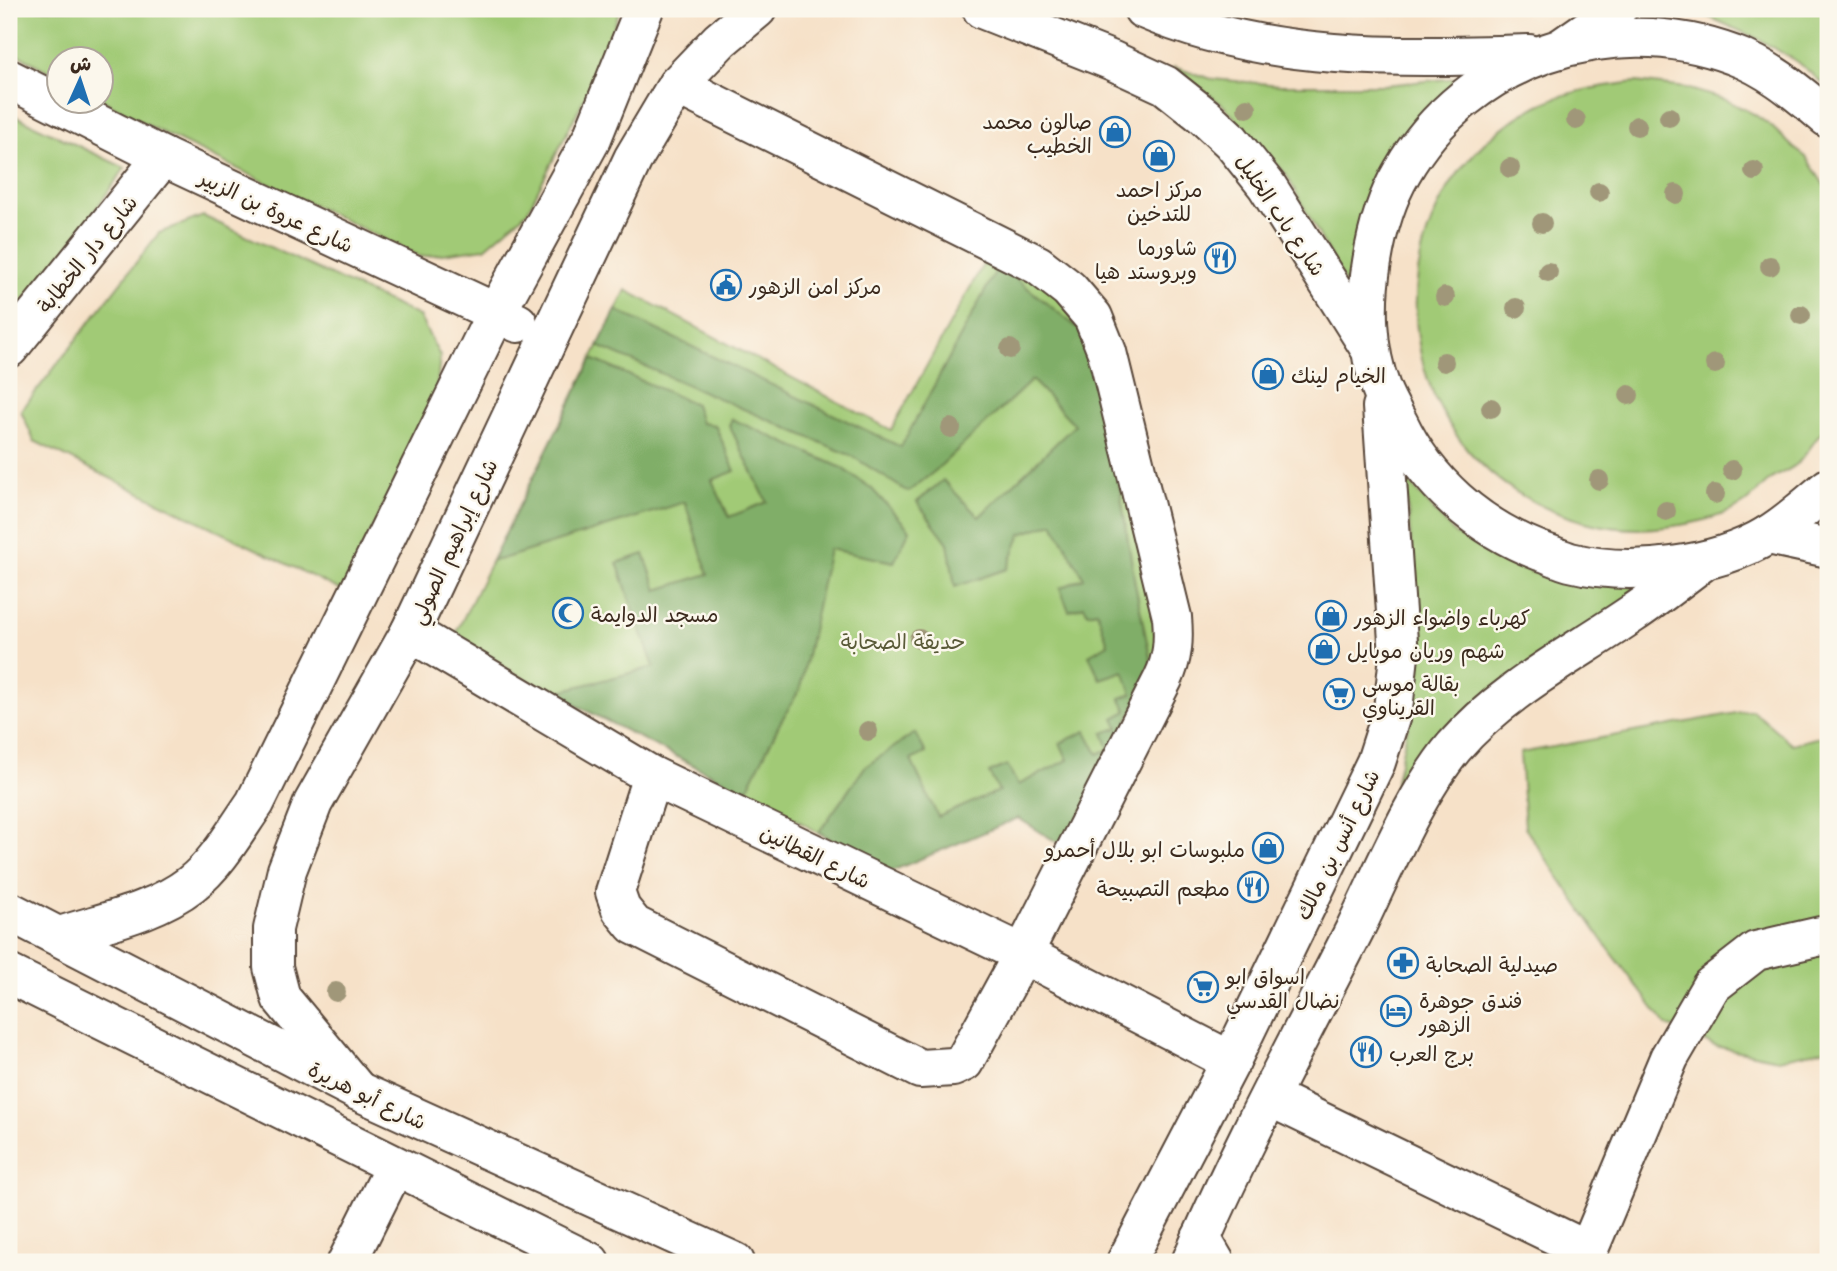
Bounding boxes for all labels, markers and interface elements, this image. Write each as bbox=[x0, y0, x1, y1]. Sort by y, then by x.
north arrow bbox=[46, 46, 116, 116]
text: ش bbox=[70, 47, 92, 77]
place label: صالون محمد الخطيب bbox=[982, 104, 1092, 160]
shop icon: صالون محمد الخطيب bbox=[1098, 115, 1132, 149]
shop icon: مركز احمد للتدخين bbox=[1142, 139, 1176, 173]
street label: شارع باب الخليل bbox=[1228, 146, 1335, 282]
street label: شارع عروة بن الزبير bbox=[192, 159, 359, 261]
place label: مركز احمد للتدخين bbox=[1116, 172, 1202, 228]
street label: شارع دار الخطابة bbox=[28, 187, 145, 320]
place label: شاورما وبروستد هيا bbox=[1095, 230, 1197, 286]
restaurant icon: شاورما وبروستد هيا bbox=[1203, 241, 1237, 275]
public building icon: مركز امن الزهور bbox=[709, 268, 743, 302]
place label: مركز امن الزهور bbox=[748, 269, 881, 301]
shop icon: الخيام لينك bbox=[1251, 357, 1285, 391]
place label: الخيام لينك bbox=[1291, 358, 1386, 392]
street label: شارع إبراهيم الصولي bbox=[400, 453, 509, 631]
mosque icon: مسجد الدوايمة bbox=[551, 596, 585, 630]
place label: مسجد الدوايمة bbox=[591, 597, 718, 629]
shop icon: كهرباء واضواء الزهور bbox=[1314, 599, 1348, 633]
place label: كهرباء واضواء الزهور bbox=[1353, 600, 1530, 632]
park label: حديقة الصحابة bbox=[841, 624, 965, 656]
shop icon: شهم وريان موبايل bbox=[1307, 632, 1341, 666]
place label: شهم وريان موبايل bbox=[1347, 633, 1505, 667]
place label: بقالة موسى القريناوي bbox=[1362, 666, 1460, 723]
supermarket icon: بقالة موسى القريناوي bbox=[1322, 677, 1356, 711]
street label: شارع أنس بن مالك bbox=[1286, 763, 1387, 925]
street label: شارع القطانين bbox=[755, 815, 877, 896]
shop icon: ملبوسات ابو بلال أحمرو bbox=[1251, 831, 1285, 865]
place label: ملبوسات ابو بلال أحمرو bbox=[1043, 832, 1245, 864]
restaurant icon: مطعم التصبيحة bbox=[1236, 870, 1270, 904]
place label: مطعم التصبيحة bbox=[1097, 871, 1230, 905]
pharmacy icon: صيدلية الصحابة bbox=[1386, 946, 1420, 980]
place label: صيدلية الصحابة bbox=[1426, 947, 1558, 979]
place label: اسواق ابو نضال القدسي bbox=[1224, 959, 1340, 1020]
supermarket icon: اسواق ابو نضال القدسي bbox=[1186, 970, 1220, 1004]
place label: فندق جوهرة الزهور bbox=[1418, 983, 1522, 1039]
hotel icon: فندق جوهرة الزهور bbox=[1379, 994, 1413, 1028]
restaurant icon: برج العرب bbox=[1349, 1035, 1383, 1069]
place label: برج العرب bbox=[1389, 1036, 1474, 1068]
street label: شارع أبو هريرة bbox=[303, 1052, 433, 1137]

